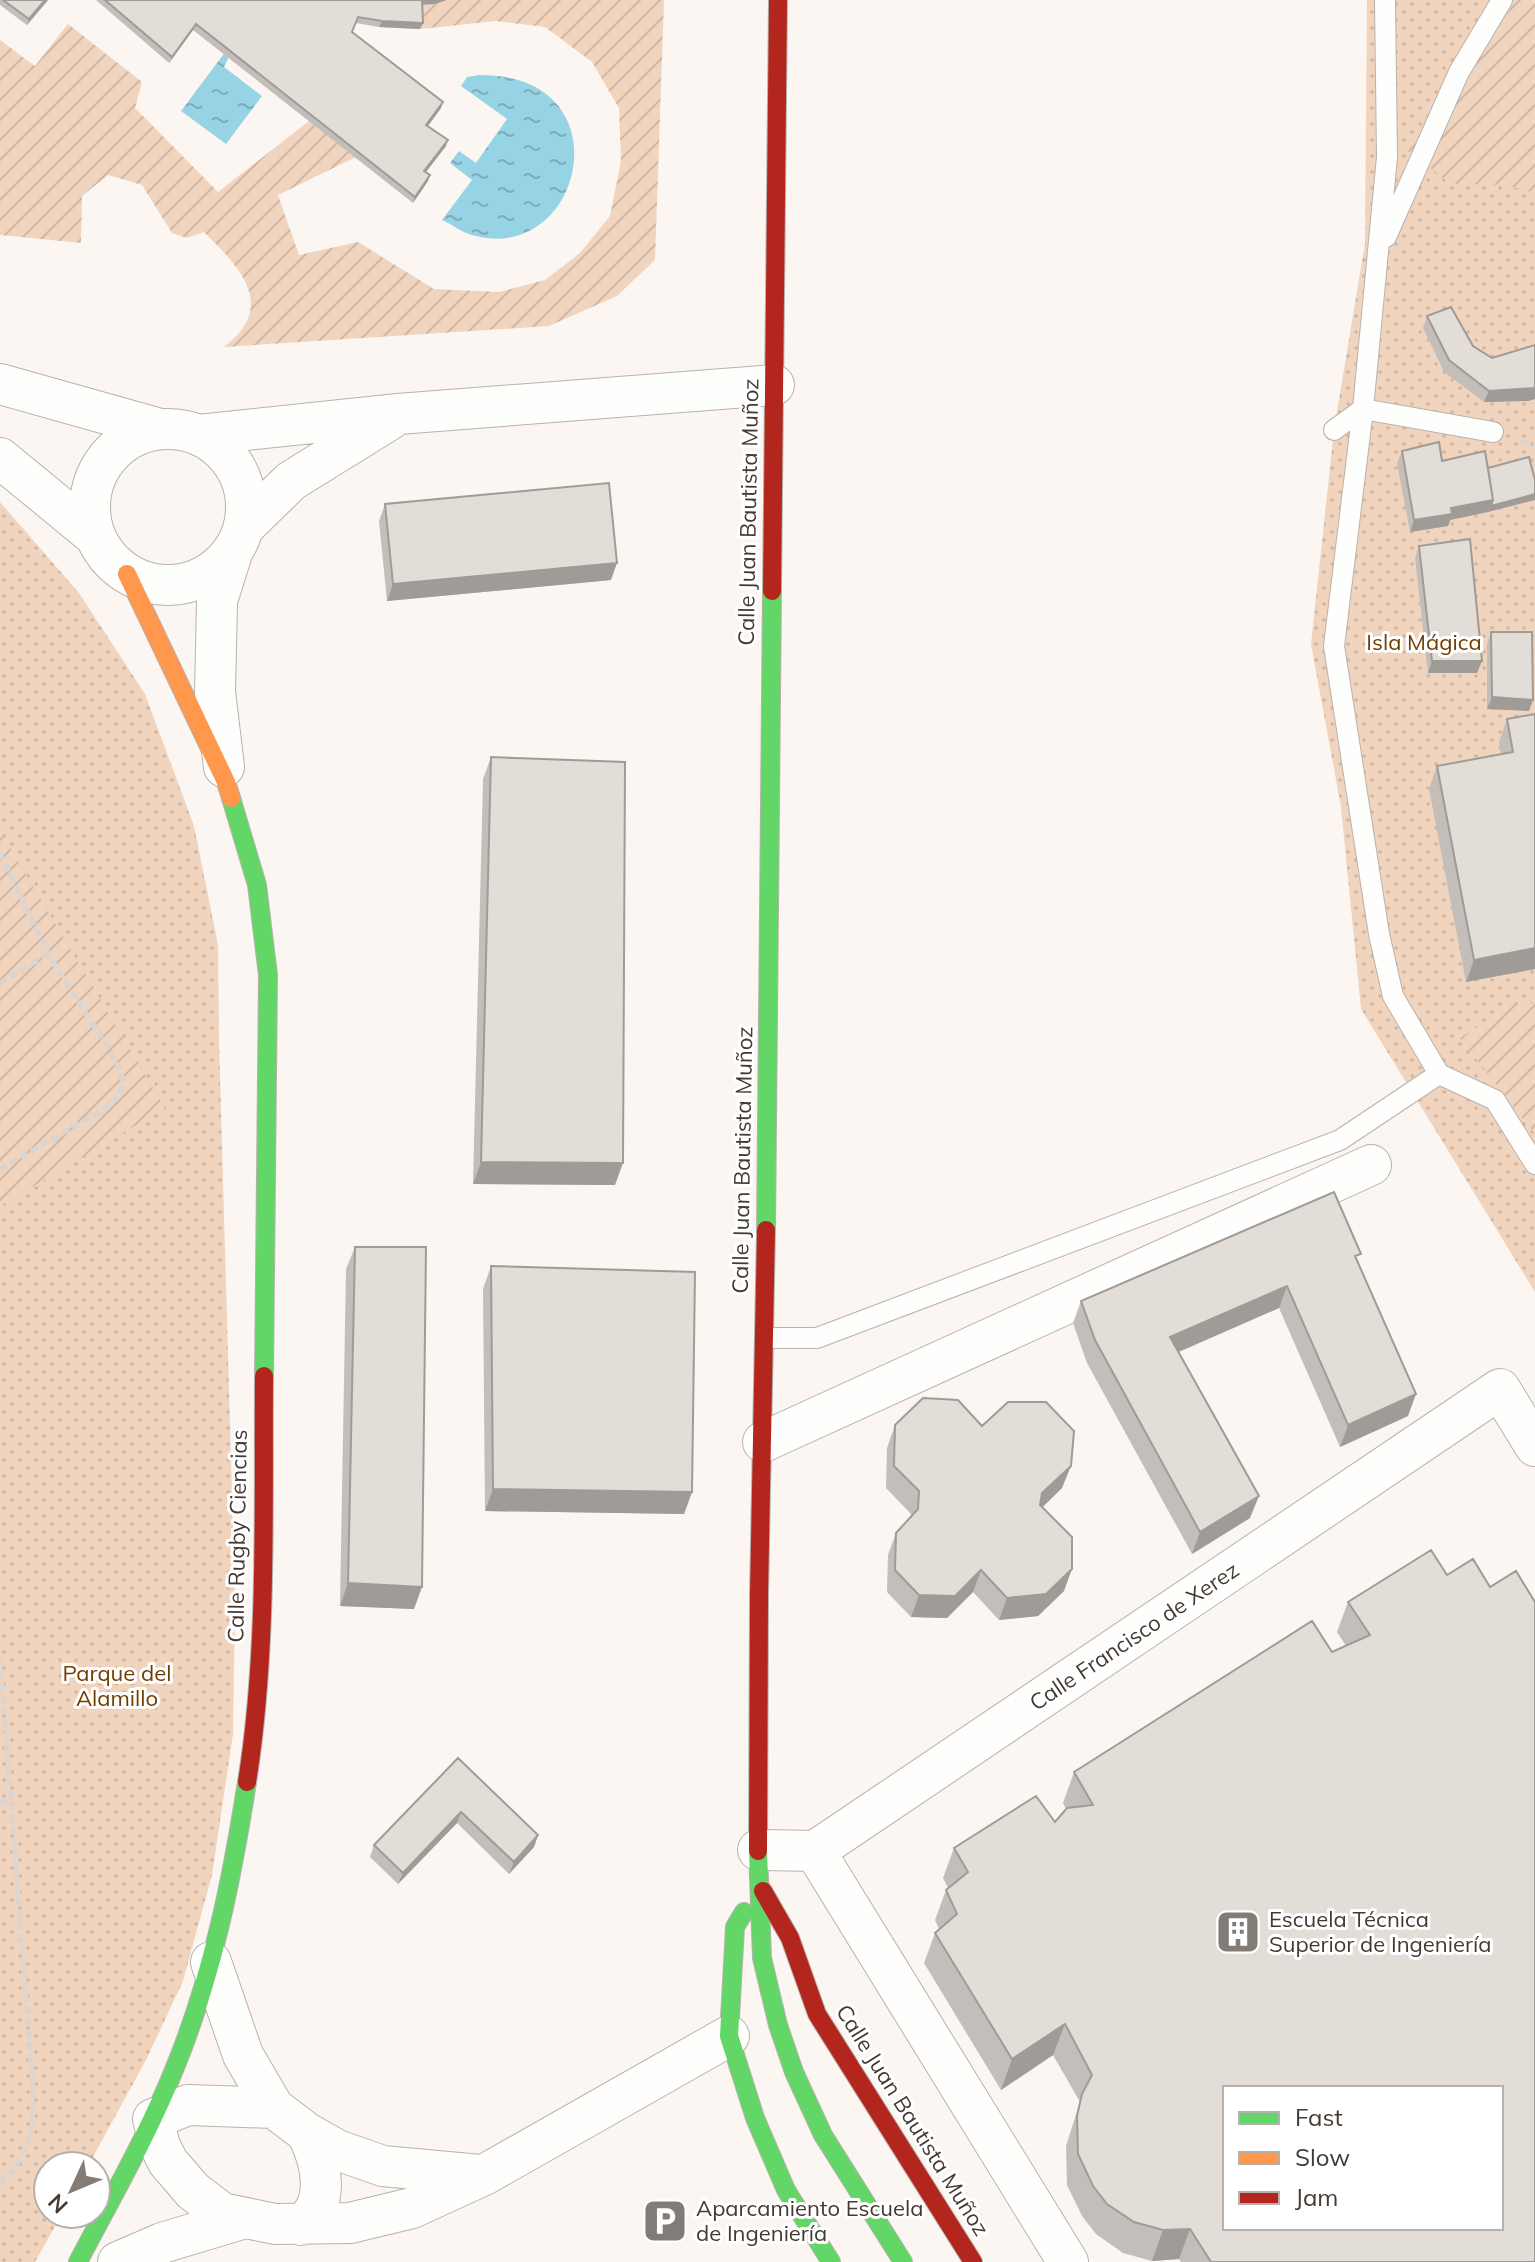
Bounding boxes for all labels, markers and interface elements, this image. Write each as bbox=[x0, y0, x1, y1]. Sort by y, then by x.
street label: Calle Juan Bautista Muñoz bbox=[732, 378, 764, 646]
park label: Isla Mágica bbox=[1366, 628, 1482, 656]
street label: Calle Juan Bautista Muñoz bbox=[726, 1026, 758, 1294]
street label: Calle Rugby Ciencias bbox=[221, 1429, 253, 1643]
street label: Calle Francisco de Xerez bbox=[1024, 1555, 1244, 1717]
park label: Parque del Alamillo bbox=[63, 1659, 171, 1712]
place label: Escuela Técnica Superior de Ingeniería bbox=[1269, 1905, 1491, 1958]
building icon: Escuela Técnica Superior de Ingeniería bbox=[1214, 1908, 1262, 1956]
street label: Calle Juan Bautista Muñoz bbox=[830, 1999, 996, 2241]
legend bbox=[1223, 2086, 1503, 2230]
text: Fast bbox=[1295, 2102, 1343, 2132]
text: Slow bbox=[1295, 2142, 1350, 2172]
north arrow bbox=[32, 2150, 112, 2230]
text: Jam bbox=[1295, 2182, 1338, 2212]
text: N bbox=[42, 2188, 73, 2220]
place label: Aparcamiento Escuela de Ingeniería bbox=[696, 2194, 923, 2247]
parking icon: Aparcamiento Escuela de Ingeniería bbox=[641, 2197, 689, 2245]

